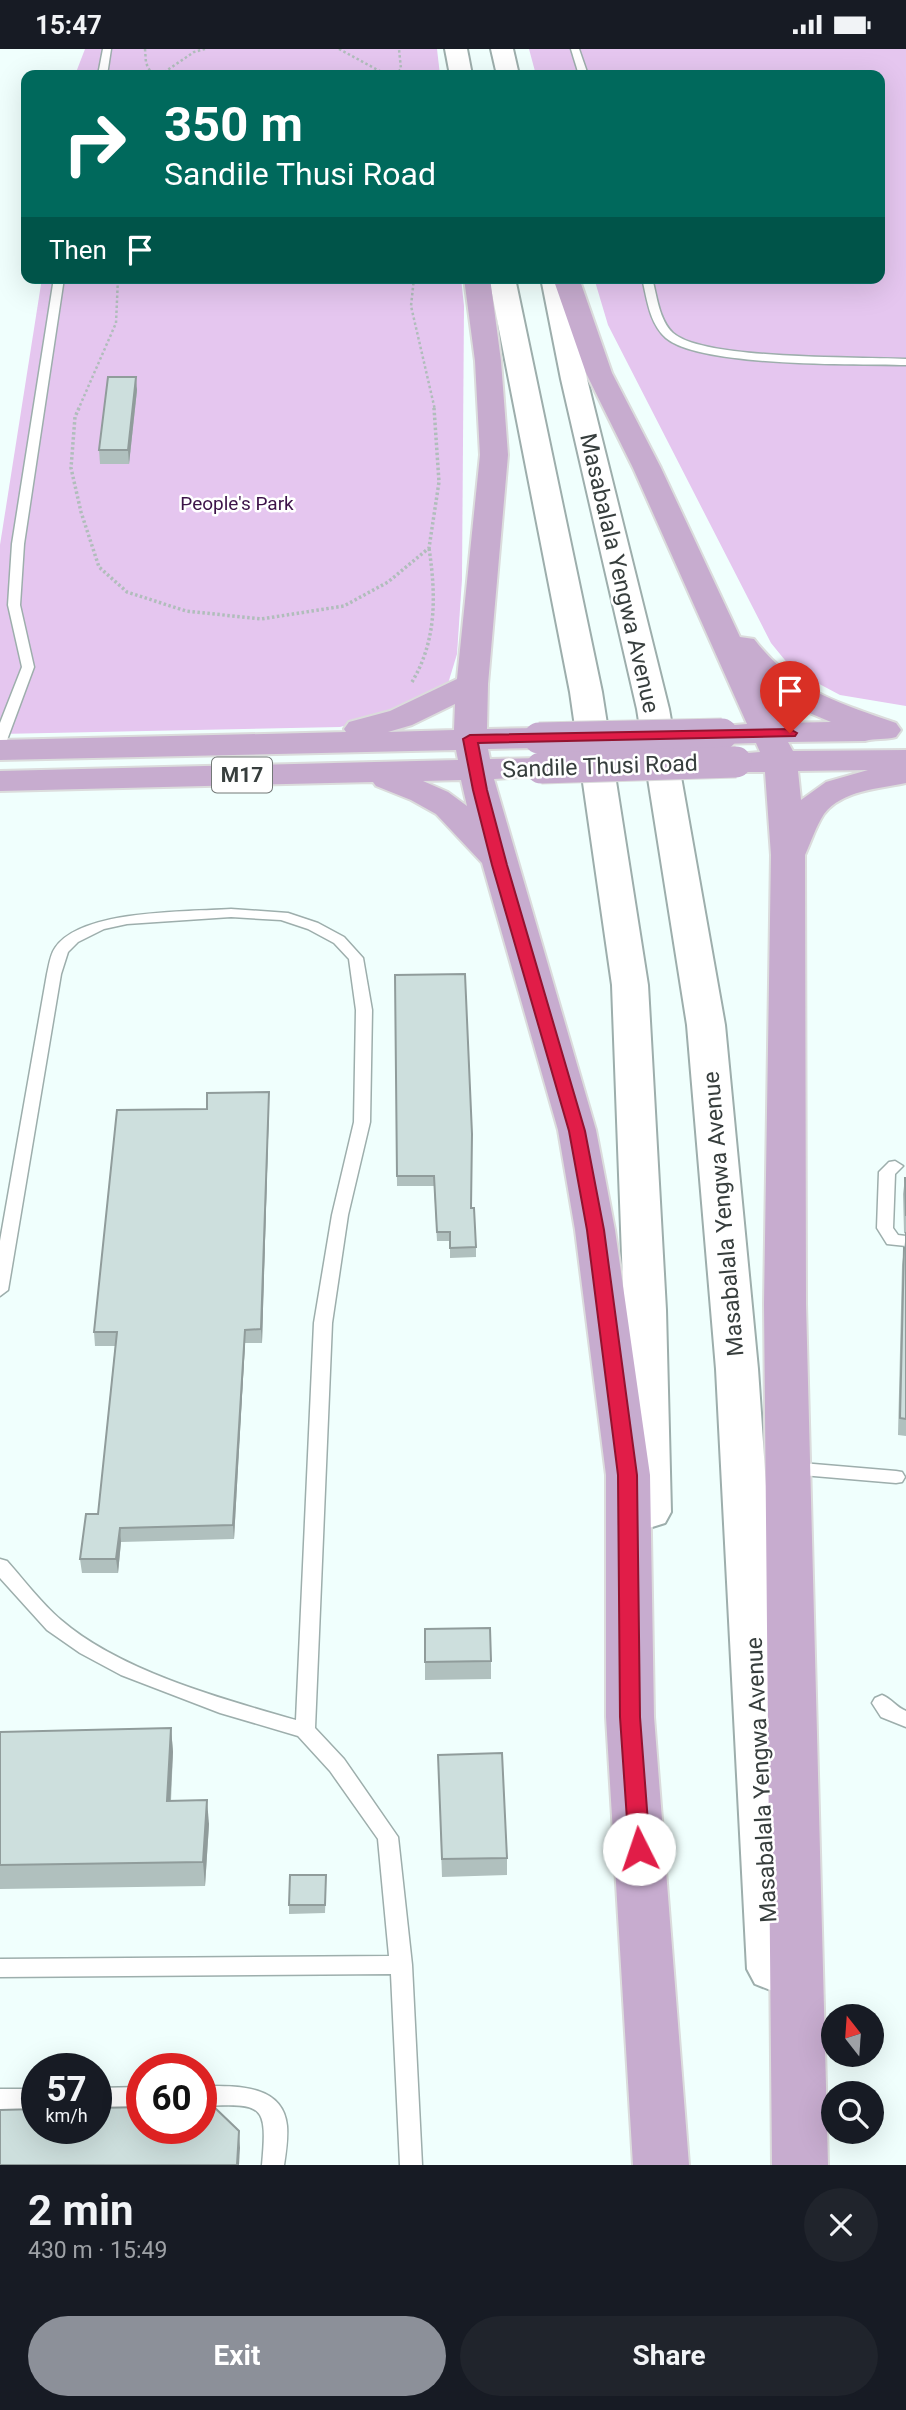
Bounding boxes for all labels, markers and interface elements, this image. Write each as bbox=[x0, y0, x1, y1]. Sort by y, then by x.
text: 15:47 bbox=[35, 10, 102, 40]
text: 350 m bbox=[164, 96, 303, 153]
icon: right bbox=[49, 98, 140, 189]
text: Sandile Thusi Road bbox=[164, 155, 436, 193]
icon: arrive bbox=[121, 231, 159, 269]
text: Then bbox=[49, 235, 107, 265]
street label: Masabalala Yengwa Avenue bbox=[574, 431, 665, 715]
park label: People's Park bbox=[180, 492, 294, 515]
pin bbox=[760, 661, 820, 733]
icon: arrive bbox=[771, 672, 809, 710]
street label: Sandile Thusi Road bbox=[502, 750, 698, 783]
road number: M17 bbox=[212, 757, 272, 793]
street label: Masabalala Yengwa Avenue bbox=[698, 1070, 749, 1358]
street label: Masabalala Yengwa Avenue bbox=[741, 1637, 782, 1923]
position arrow bbox=[602, 1812, 676, 1886]
north arrow bbox=[821, 2004, 884, 2067]
map controls bbox=[821, 2004, 884, 2144]
speed limit sign: 60 bbox=[126, 2053, 217, 2144]
text: 57 bbox=[46, 2069, 87, 2110]
button: search bbox=[821, 2081, 884, 2144]
text: km/h bbox=[45, 2105, 88, 2126]
text: 2 min bbox=[28, 2186, 134, 2235]
button: close bbox=[804, 2188, 878, 2262]
text: 430 m · 15:49 bbox=[28, 2237, 167, 2264]
button: Exit bbox=[28, 2316, 446, 2396]
button: Share bbox=[460, 2316, 878, 2396]

